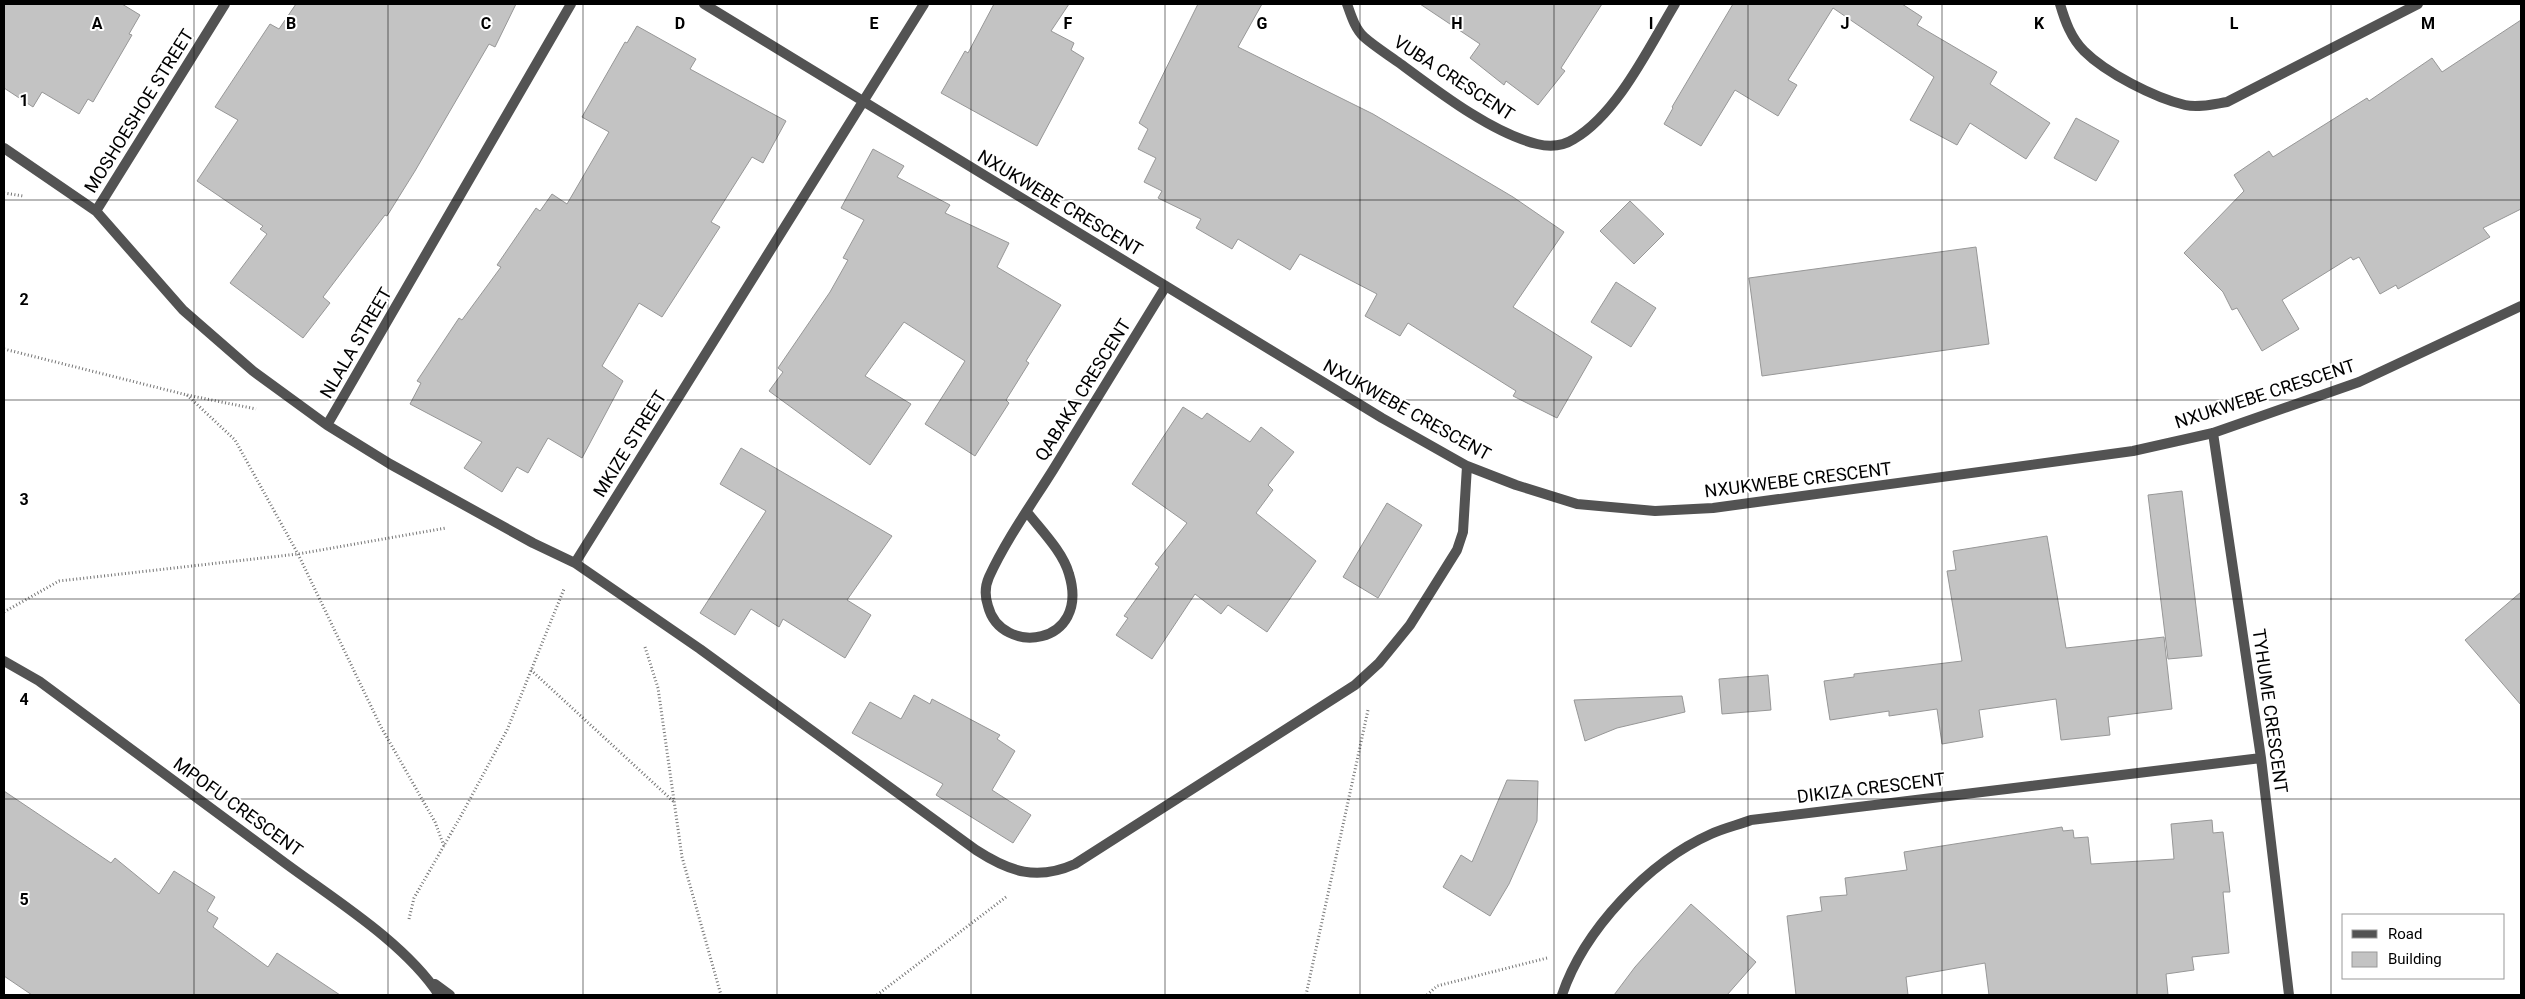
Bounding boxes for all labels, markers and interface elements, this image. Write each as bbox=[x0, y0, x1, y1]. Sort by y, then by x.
text: A bbox=[92, 14, 103, 33]
text: B bbox=[286, 14, 296, 33]
text: C bbox=[481, 14, 491, 33]
text: D bbox=[675, 14, 685, 33]
text: E bbox=[870, 14, 879, 33]
text: F bbox=[1064, 14, 1073, 33]
text: G bbox=[1257, 14, 1268, 33]
text: H bbox=[1451, 14, 1463, 33]
text: I bbox=[1649, 14, 1653, 33]
text: J bbox=[1841, 14, 1849, 33]
text: K bbox=[2034, 14, 2045, 33]
text: L bbox=[2230, 14, 2239, 33]
text: M bbox=[2421, 14, 2435, 33]
street label: MOSHOESHOE STREET bbox=[80, 25, 198, 196]
street label: VUBA CRESCENT bbox=[1390, 31, 1519, 125]
text: 1 bbox=[19, 91, 29, 110]
street label: NXUKWEBE CRESCENT bbox=[974, 145, 1147, 260]
street label: NLALA STREET bbox=[315, 283, 396, 402]
text: 2 bbox=[19, 290, 29, 309]
street label: QABAKA CRESCENT bbox=[1030, 315, 1135, 465]
street label: NXUKWEBE CRESCENT bbox=[2172, 354, 2358, 433]
street label: NXUKWEBE CRESCENT bbox=[1320, 355, 1495, 465]
street label: MKIZE STREET bbox=[589, 387, 671, 501]
street label: NXUKWEBE CRESCENT bbox=[1703, 458, 1893, 501]
text: 3 bbox=[19, 490, 29, 509]
street label: TYHUME CRESCENT bbox=[2249, 627, 2292, 795]
text: 4 bbox=[19, 690, 29, 709]
street label: MPOFU CRESCENT bbox=[170, 753, 307, 861]
street label: DIKIZA CRESCENT bbox=[1796, 768, 1946, 807]
text: 5 bbox=[19, 890, 29, 909]
legend bbox=[2342, 914, 2505, 979]
text: Road bbox=[2388, 925, 2422, 943]
text: Building bbox=[2388, 950, 2442, 968]

